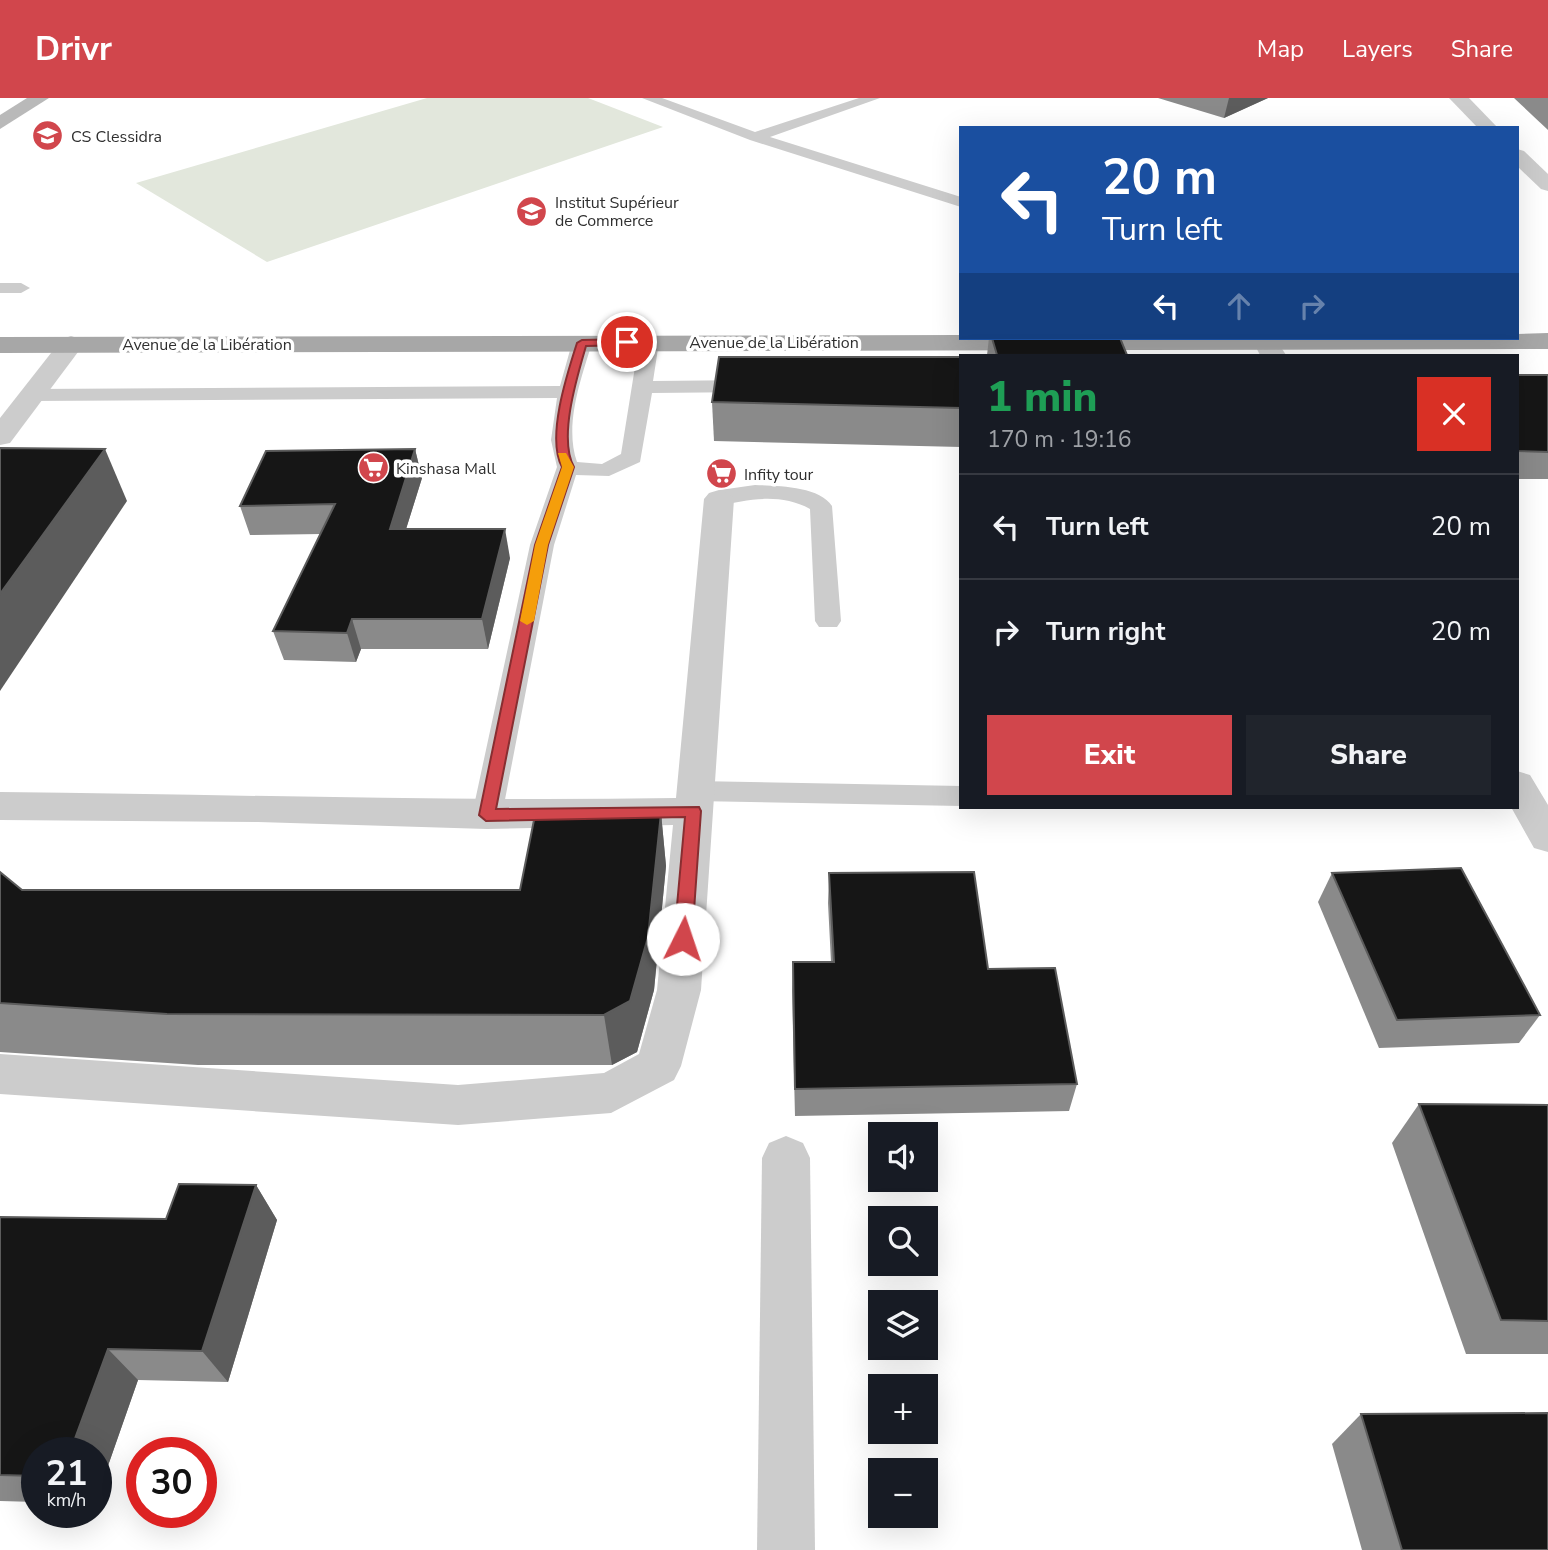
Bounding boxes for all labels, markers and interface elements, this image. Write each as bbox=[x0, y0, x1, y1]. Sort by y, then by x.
text: Drivr bbox=[35, 27, 112, 72]
text: Map bbox=[1257, 33, 1304, 65]
text: Layers bbox=[1342, 33, 1413, 65]
text: Share bbox=[1451, 33, 1513, 65]
school or university icon: CS Clessidra bbox=[31, 119, 65, 153]
place label: CS Clessidra bbox=[71, 126, 162, 148]
text: 20 m bbox=[1102, 144, 1217, 211]
icon: left bbox=[987, 154, 1078, 245]
place label: Institut Supérieur de Commerce bbox=[555, 192, 679, 232]
school or university icon: Institut Supérieur de Commerce bbox=[515, 194, 549, 228]
text: Turn left bbox=[1102, 208, 1222, 251]
icon: left bbox=[1147, 287, 1185, 325]
icon: ahead bbox=[1220, 287, 1258, 325]
icon: right bbox=[1293, 287, 1331, 325]
pin bbox=[597, 312, 657, 372]
icon: arrive bbox=[608, 323, 646, 361]
street label: Avenue de la Libération bbox=[689, 332, 859, 354]
street label: Avenue de la Libération bbox=[122, 334, 292, 356]
text: 1 min bbox=[987, 369, 1097, 426]
button: close bbox=[1417, 377, 1491, 451]
text: 170 m · 19:16 bbox=[987, 424, 1132, 455]
supermarket icon: Kinshasa Mall bbox=[356, 451, 390, 485]
supermarket icon: Infity tour bbox=[704, 457, 738, 491]
place label: Kinshasa Mall bbox=[396, 458, 496, 480]
place label: Infity tour bbox=[744, 464, 814, 486]
icon: left bbox=[987, 508, 1025, 546]
text: Turn left bbox=[1046, 509, 1149, 544]
text: 20 m bbox=[1431, 509, 1491, 544]
icon: right bbox=[987, 613, 1025, 651]
text: Turn right bbox=[1046, 614, 1165, 649]
text: 20 m bbox=[1431, 614, 1491, 649]
button: Exit bbox=[987, 715, 1232, 795]
button: Share bbox=[1246, 715, 1491, 795]
position arrow bbox=[646, 902, 720, 976]
map controls bbox=[868, 1122, 938, 1528]
button: sound bbox=[868, 1122, 938, 1192]
button: search bbox=[868, 1206, 938, 1276]
button: layers bbox=[868, 1290, 938, 1360]
button: + bbox=[868, 1374, 938, 1444]
speed limit sign: 30 bbox=[126, 1437, 217, 1528]
text: 21 bbox=[45, 1450, 88, 1497]
button: − bbox=[868, 1458, 938, 1528]
text: km/h bbox=[47, 1488, 86, 1512]

